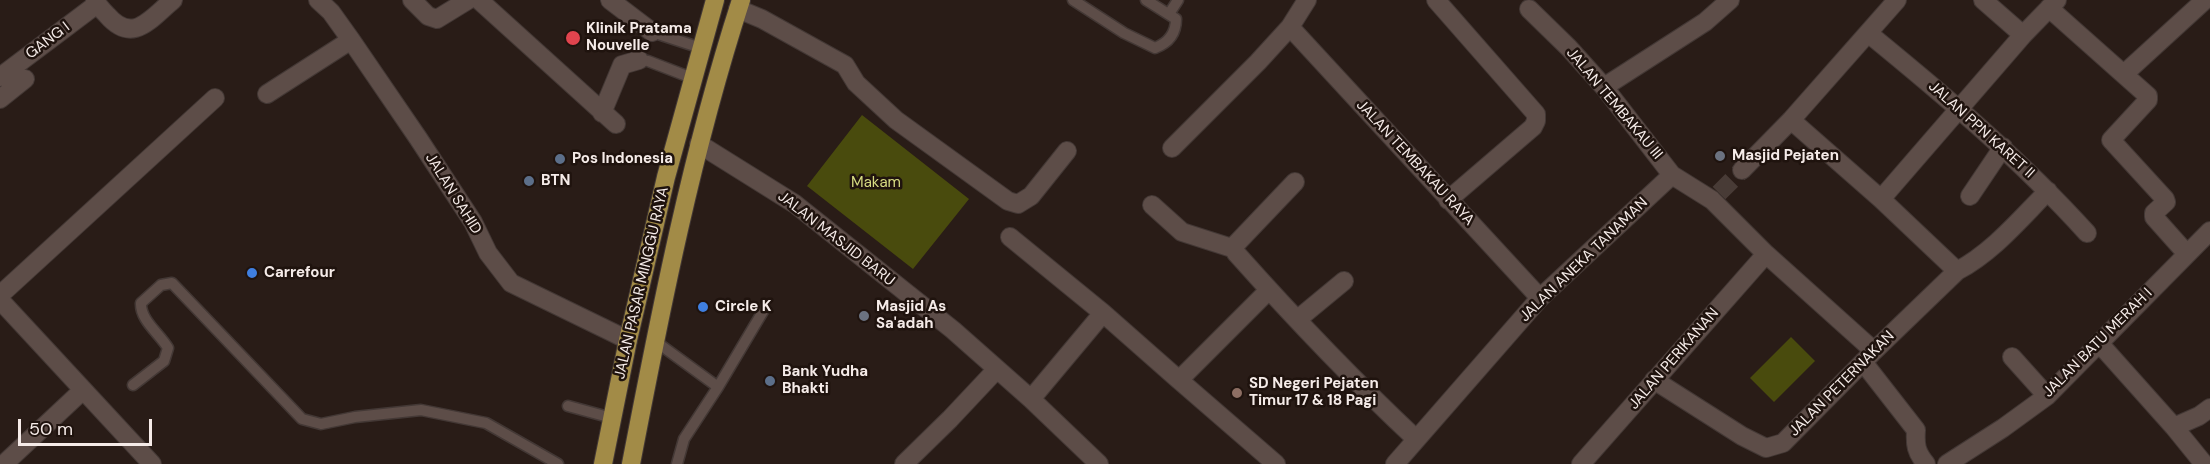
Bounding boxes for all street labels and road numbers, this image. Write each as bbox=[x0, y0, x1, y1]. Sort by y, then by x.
street label: GANG I bbox=[22, 19, 74, 63]
street label: JALAN TEMBAKAU III bbox=[1562, 45, 1666, 163]
street label: JALAN PPN KARET II bbox=[1924, 78, 2038, 182]
street label: JALAN TEMBAKAU RAYA bbox=[1352, 97, 1478, 229]
street label: JALAN SAHID bbox=[421, 150, 485, 238]
street label: JALAN PASAR MINGGU RAYA bbox=[611, 185, 673, 381]
street label: JALAN MASJID BARU bbox=[774, 188, 898, 290]
street label: JALAN ANEKA TANAMAN bbox=[1516, 194, 1652, 326]
street label: JALAN BATU MERAH I bbox=[2040, 285, 2156, 401]
street label: JALAN PERIKANAN bbox=[1625, 305, 1723, 413]
street label: JALAN PETERNAKAN bbox=[1786, 328, 1898, 440]

